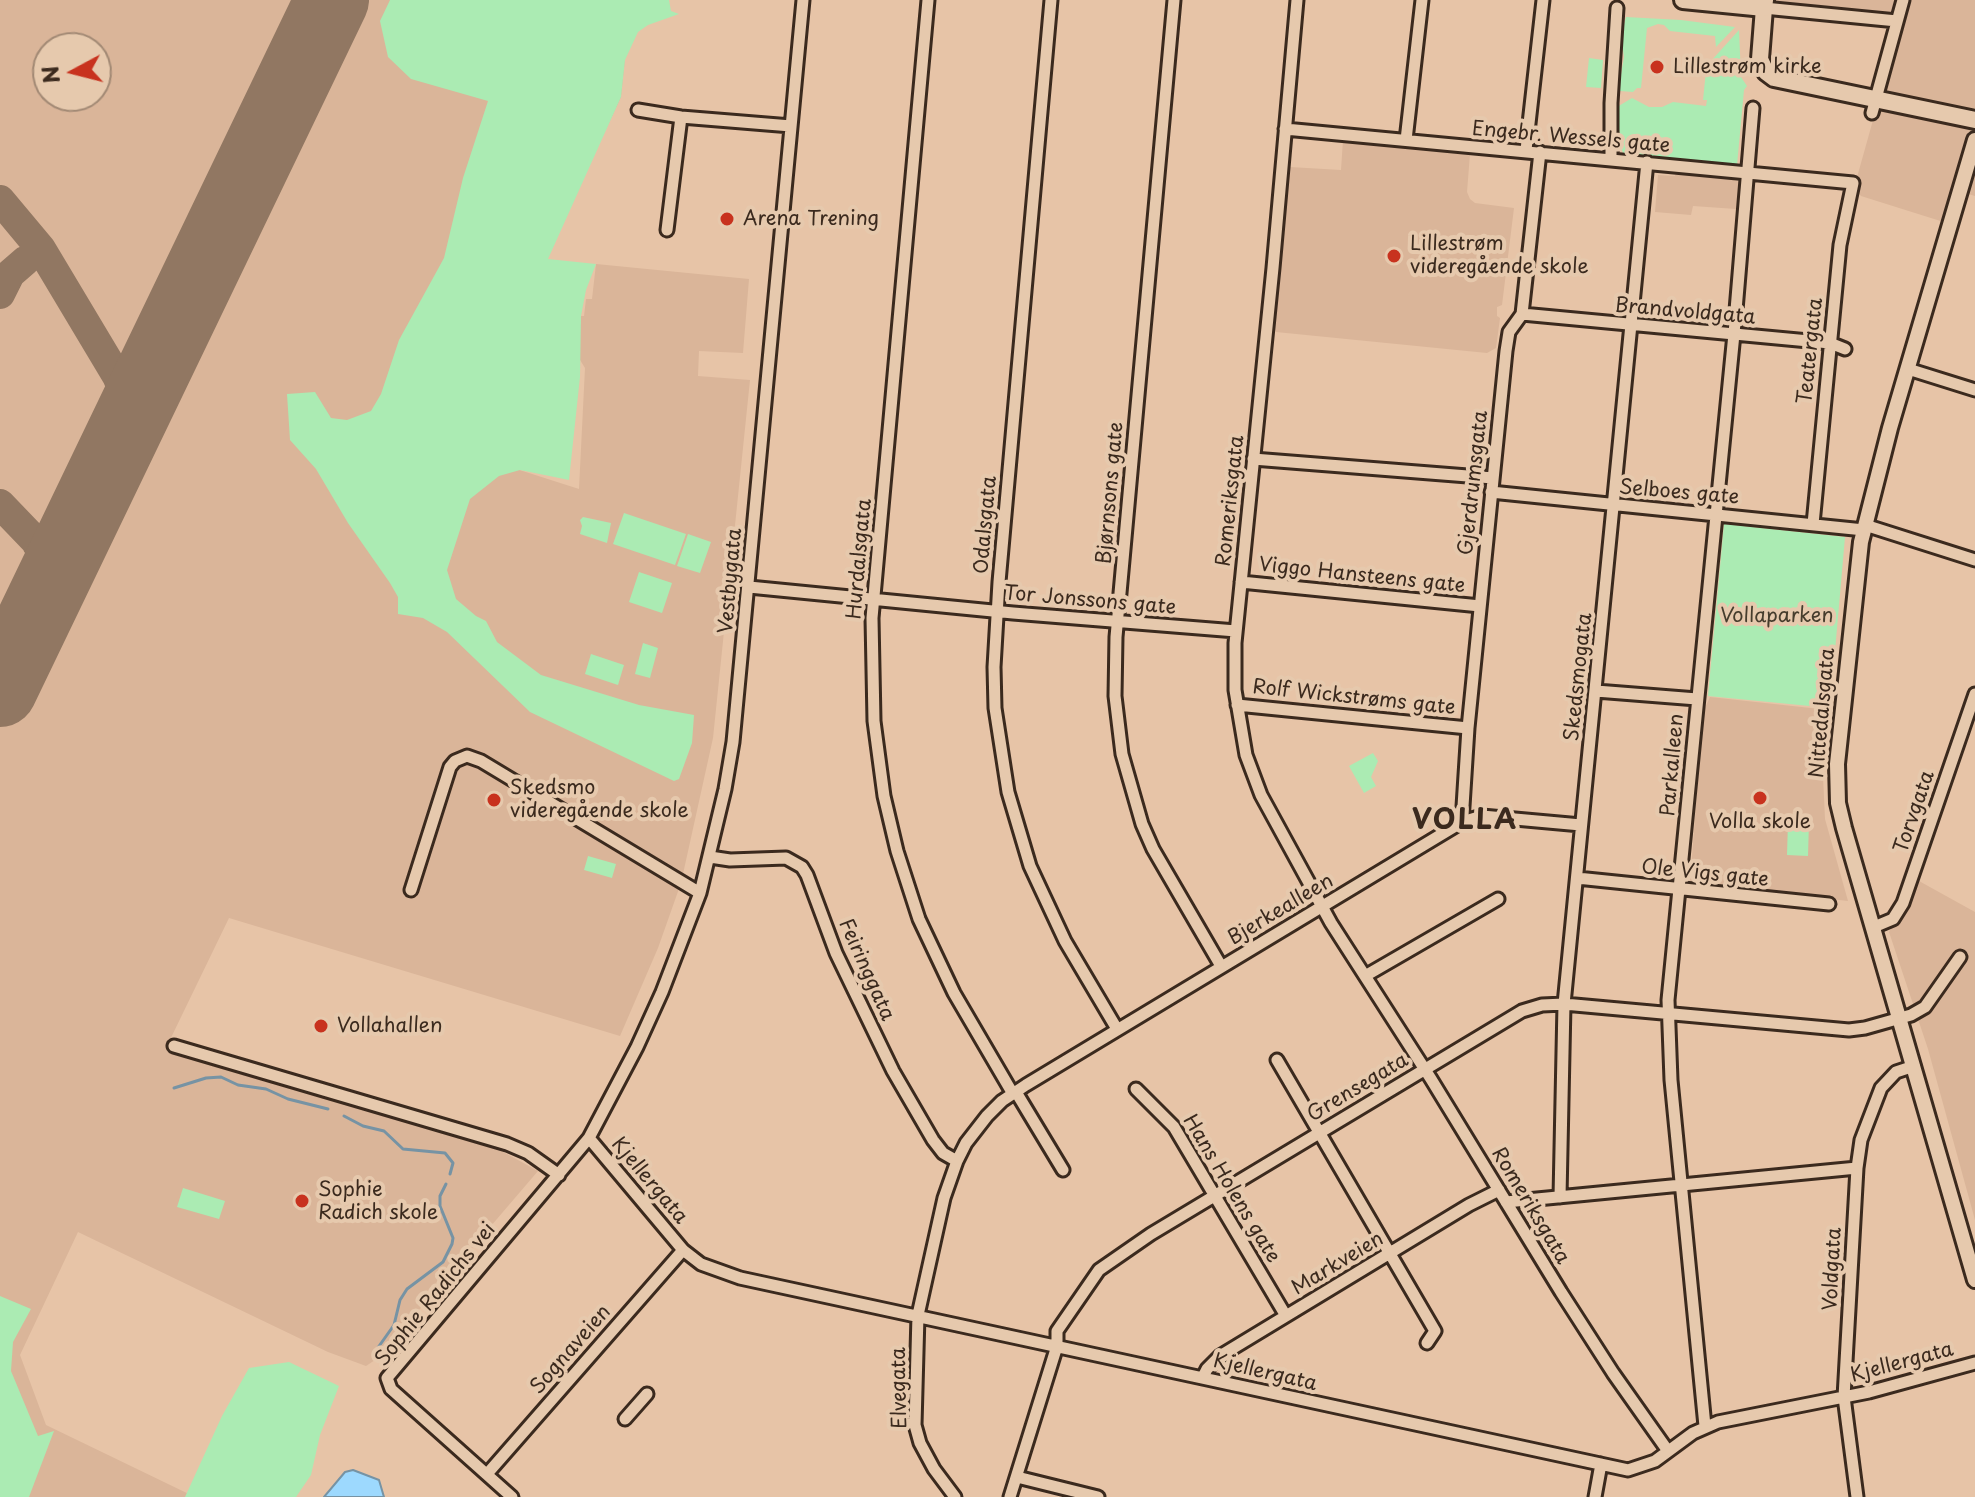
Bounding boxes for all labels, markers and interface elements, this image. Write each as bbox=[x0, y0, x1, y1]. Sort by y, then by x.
north arrow bbox=[32, 32, 112, 112]
place label: Lillestrøm kirke bbox=[1673, 55, 1822, 79]
marker: Lillestrøm kirke bbox=[1648, 58, 1666, 76]
text: N bbox=[32, 64, 67, 85]
street label: Engebr. Wessels gate bbox=[1471, 117, 1671, 159]
place label: Arena Trening bbox=[743, 207, 879, 231]
marker: Arena Trening bbox=[718, 210, 736, 228]
place label: Lillestrøm videregående skole bbox=[1410, 232, 1589, 279]
marker: Lillestrøm videregående skole bbox=[1385, 247, 1403, 265]
street label: Brandvoldgata bbox=[1614, 294, 1756, 330]
street label: Teatergata bbox=[1793, 297, 1829, 405]
street label: Gjerdrumsgata bbox=[1454, 409, 1494, 557]
street label: Bjørnsons gate bbox=[1093, 421, 1129, 565]
street label: Romeriksgata bbox=[1212, 434, 1250, 568]
street label: Odalsgata bbox=[970, 475, 1002, 575]
street label: Selboes gate bbox=[1618, 476, 1740, 510]
street label: Hurdalsgata bbox=[843, 498, 877, 620]
street label: Vestbygata bbox=[714, 527, 748, 635]
street label: Viggo Hansteens gate bbox=[1258, 553, 1466, 599]
street label: Tor Jonssons gate bbox=[1003, 582, 1177, 620]
park label: Vollaparken bbox=[1720, 604, 1834, 628]
street label: Skedsmogata bbox=[1560, 612, 1598, 742]
street label: Nittedalsgata bbox=[1805, 647, 1841, 779]
street label: Rolf Wickstrøms gate bbox=[1251, 675, 1457, 721]
street label: Parkalleen bbox=[1657, 713, 1689, 817]
street label: Torvgata bbox=[1890, 768, 1940, 856]
place label: Skedsmo videregående skole bbox=[510, 776, 689, 823]
marker: Volla skole bbox=[1751, 789, 1769, 807]
marker: Skedsmo videregående skole bbox=[485, 791, 503, 809]
district label: VOLLA bbox=[1413, 804, 1517, 838]
place label: Volla skole bbox=[1709, 810, 1811, 834]
street label: Ole Vigs gate bbox=[1640, 855, 1770, 893]
street label: Bjerkealleen bbox=[1224, 869, 1338, 951]
street label: Feiringgata bbox=[833, 915, 899, 1025]
place label: Vollahallen bbox=[337, 1014, 442, 1038]
marker: Vollahallen bbox=[312, 1017, 330, 1035]
street label: Grensegata bbox=[1303, 1048, 1413, 1128]
street label: Hans Holens gate bbox=[1177, 1111, 1285, 1267]
street label: Kjellergata bbox=[606, 1133, 692, 1229]
street label: Romeriksgata bbox=[1486, 1143, 1574, 1269]
place label: Sophie Radich skole bbox=[318, 1178, 438, 1225]
marker: Sophie Radich skole bbox=[293, 1192, 311, 1210]
street label: Sophie Radichs vei bbox=[371, 1218, 501, 1372]
street label: Markveien bbox=[1288, 1227, 1388, 1301]
street label: Voldgata bbox=[1819, 1227, 1847, 1311]
street label: Sognaveien bbox=[526, 1301, 616, 1399]
street label: Kjellergata bbox=[1848, 1338, 1956, 1388]
street label: Elvegata bbox=[887, 1347, 913, 1429]
street label: Kjellergata bbox=[1211, 1349, 1319, 1397]

